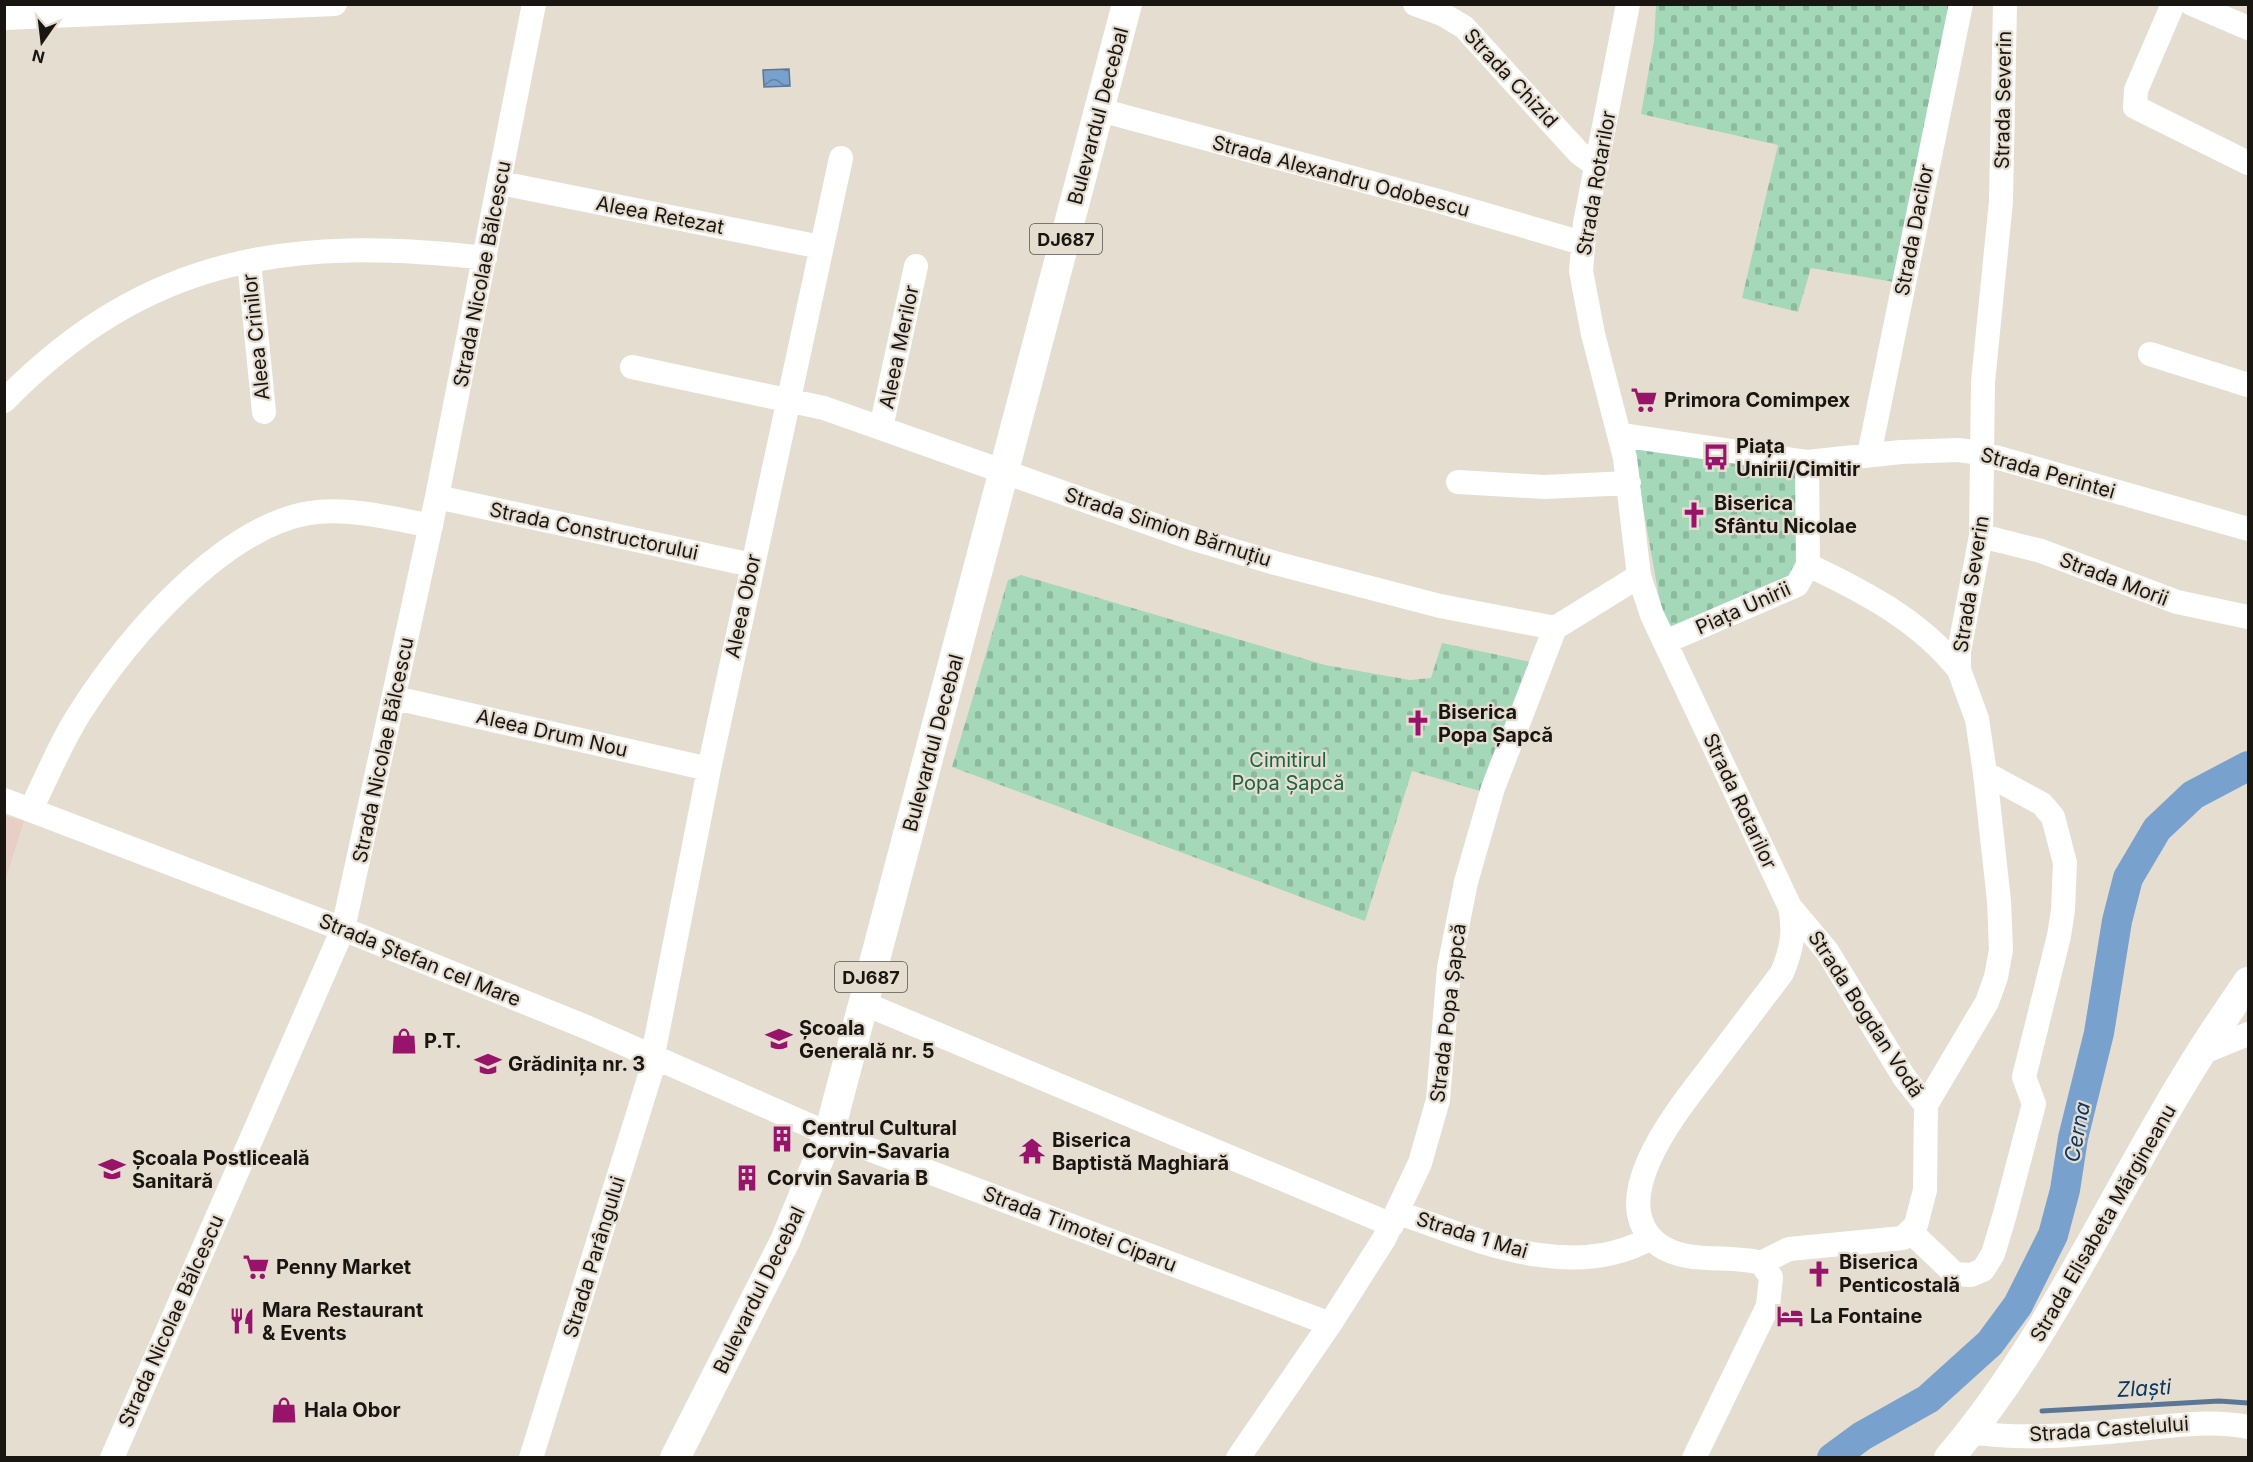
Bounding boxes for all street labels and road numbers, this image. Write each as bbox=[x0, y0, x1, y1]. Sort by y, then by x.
street label: Strada Chizid bbox=[1459, 24, 1563, 132]
street label: Bulevardul Decebal bbox=[1063, 25, 1133, 207]
street label: Strada Severin bbox=[1990, 31, 2016, 169]
street label: Strada Rotarilor bbox=[1571, 108, 1621, 257]
street label: Strada Alexandru Odobescu bbox=[1210, 130, 1472, 222]
street label: Strada Nicolae Bălcescu bbox=[448, 159, 516, 389]
street label: Strada Dacilor bbox=[1889, 162, 1939, 298]
street label: Aleea Retezat bbox=[594, 191, 726, 239]
road number: DJ687 bbox=[1030, 224, 1102, 254]
street label: Aleea Crinilor bbox=[237, 272, 275, 402]
street label: Aleea Merilor bbox=[874, 283, 924, 411]
street label: Strada Perintei bbox=[1978, 442, 2118, 504]
street label: Strada Simion Bărnuțiu bbox=[1062, 482, 1274, 572]
street label: Strada Constructorului bbox=[487, 497, 701, 565]
street label: Strada Severin bbox=[1948, 514, 1994, 654]
street label: Strada Morii bbox=[2056, 547, 2172, 611]
street label: Aleea Obor bbox=[720, 551, 766, 660]
street label: Piața Unirii bbox=[1692, 576, 1794, 640]
street label: Strada Nicolae Bălcescu bbox=[347, 635, 419, 865]
street label: Bulevardul Decebal bbox=[898, 652, 968, 834]
street label: Aleea Drum Nou bbox=[474, 704, 630, 762]
street label: Strada Rotarilor bbox=[1698, 729, 1782, 873]
street label: Strada Ștefan cel Mare bbox=[316, 909, 524, 1011]
street label: Strada Popa Șapcă bbox=[1425, 922, 1471, 1104]
street label: Strada Bogdan Vodă bbox=[1803, 926, 1929, 1102]
road number: DJ687 bbox=[835, 962, 907, 992]
street label: Strada Elisabeta Mărgineanu bbox=[2025, 1100, 2181, 1346]
street label: Strada Parângului bbox=[558, 1173, 630, 1341]
street label: Strada Timotei Ciparu bbox=[980, 1181, 1180, 1277]
street label: Bulevardul Decebal bbox=[708, 1203, 810, 1377]
street label: Strada 1 Mai bbox=[1413, 1207, 1531, 1263]
street label: Strada Nicolae Bălcescu bbox=[113, 1211, 229, 1431]
street label: Strada Castelului bbox=[2028, 1411, 2190, 1447]

